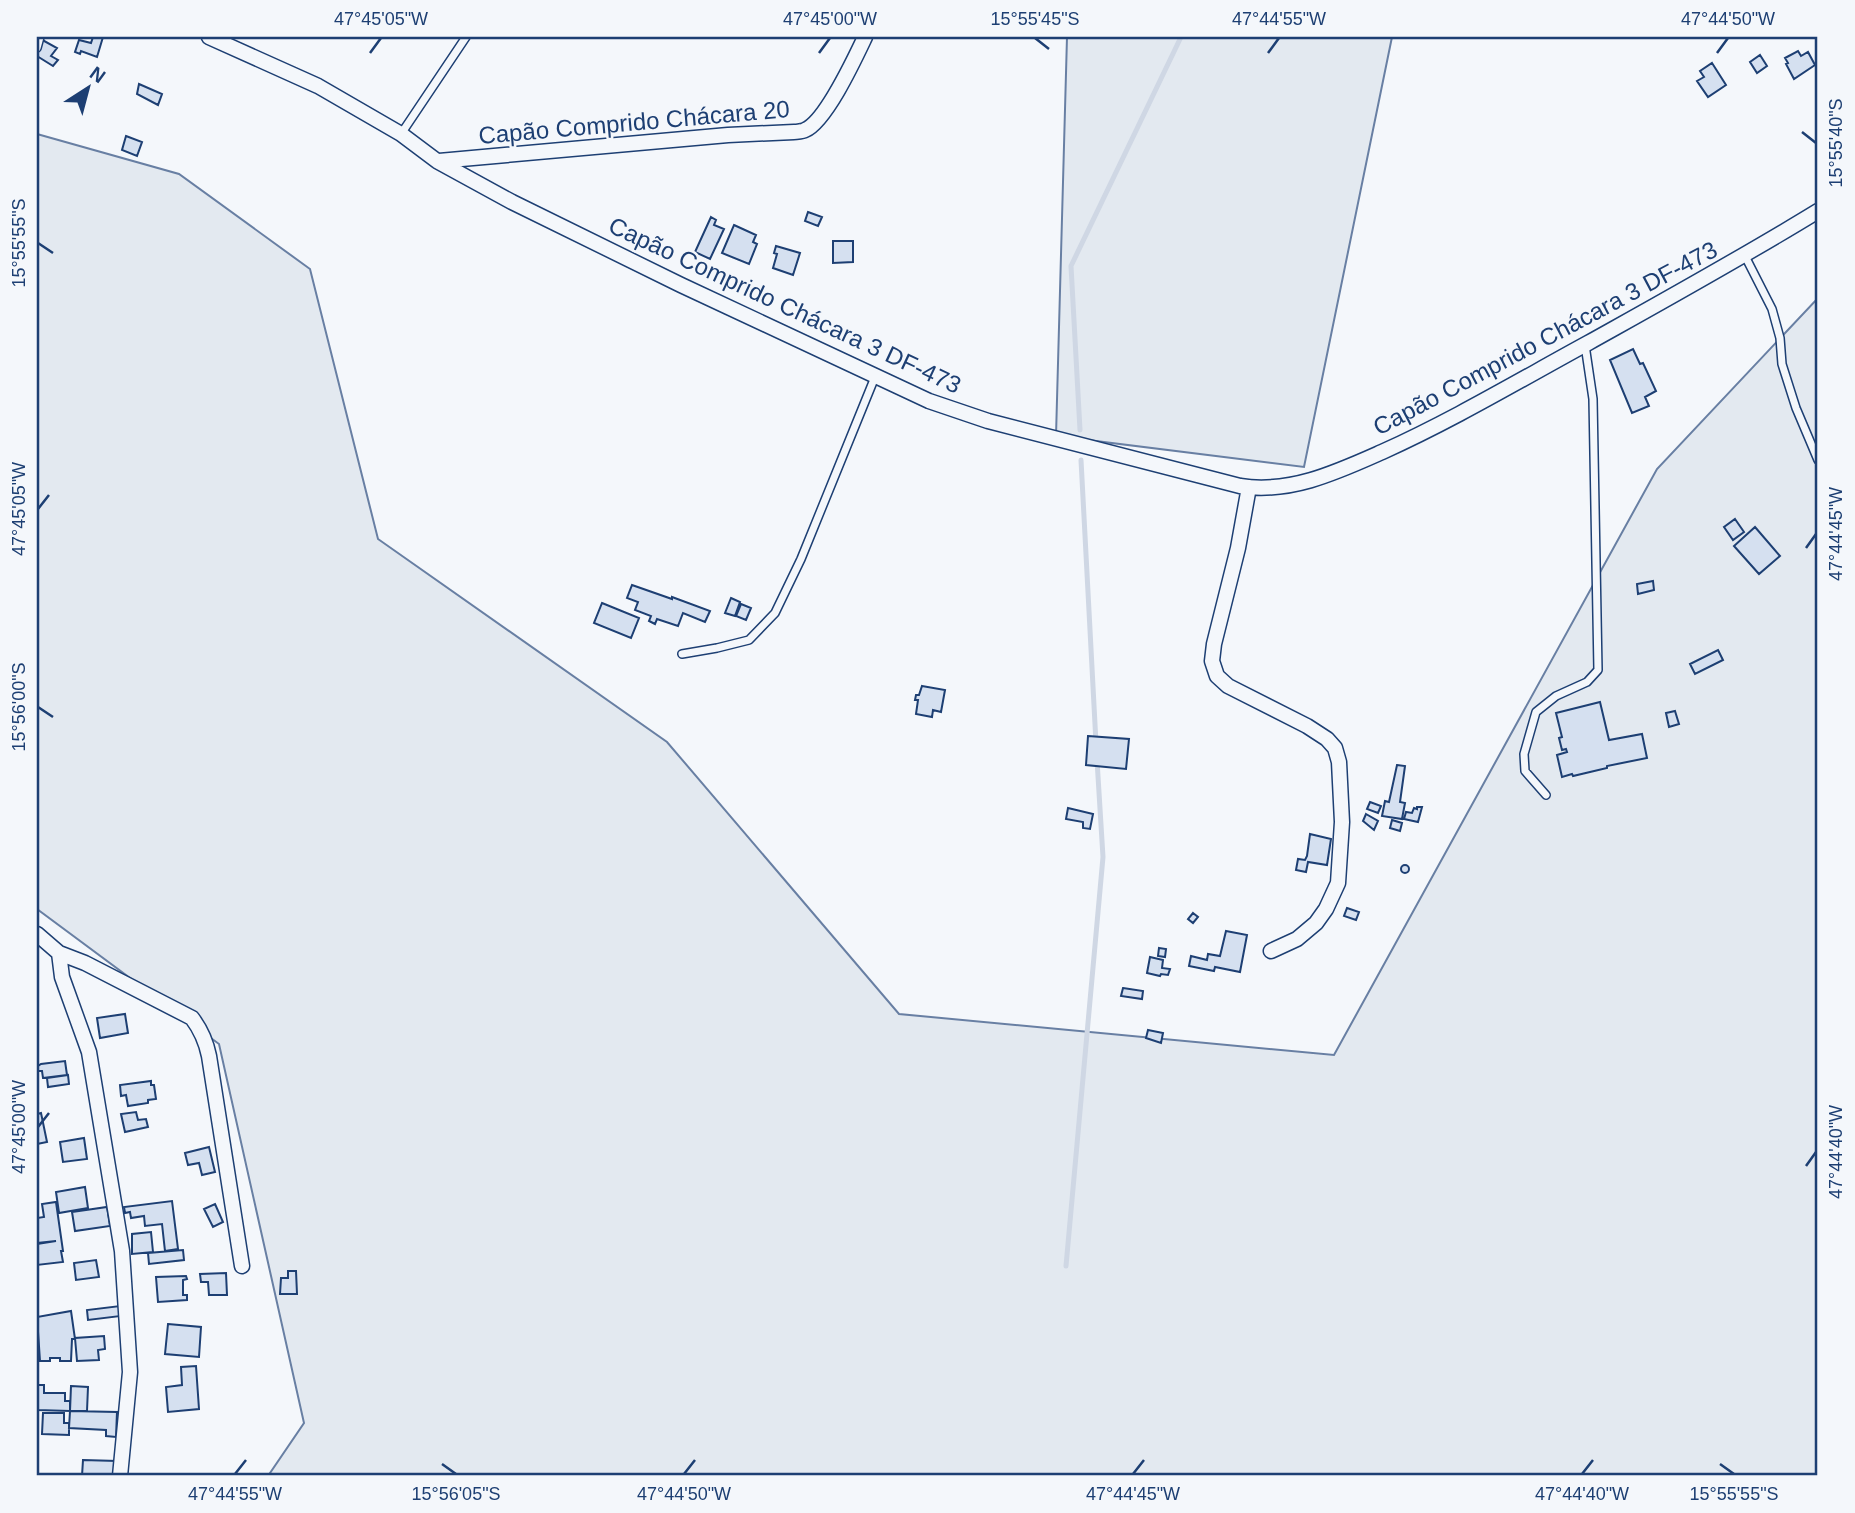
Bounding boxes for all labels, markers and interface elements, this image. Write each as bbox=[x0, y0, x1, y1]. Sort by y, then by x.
text: 47°45'05"W bbox=[334, 9, 428, 29]
text: 47°45'00"W bbox=[783, 9, 877, 29]
text: 15°55'45"S bbox=[990, 9, 1080, 29]
text: 47°44'55"W bbox=[1232, 9, 1326, 29]
text: 47°44'50"W bbox=[1681, 9, 1775, 29]
north arrow bbox=[52, 52, 122, 122]
text: N bbox=[86, 62, 109, 87]
street label: Capão Comprido Chácara 20 bbox=[477, 95, 791, 149]
text: 15°55'40"S bbox=[1826, 98, 1846, 188]
text: 15°55'55"S bbox=[9, 198, 29, 288]
street label: Capão Comprido Chácara 3 DF-473 bbox=[605, 211, 965, 399]
street label: Capão Comprido Chácara 3 DF-473 bbox=[1368, 236, 1722, 440]
text: 47°45'05"W bbox=[9, 462, 29, 556]
text: 47°44'45"W bbox=[1826, 487, 1846, 581]
text: 15°56'00"S bbox=[9, 662, 29, 752]
text: 47°45'00"W bbox=[9, 1080, 29, 1174]
text: 47°44'40"W bbox=[1826, 1105, 1846, 1199]
text: 47°44'55"W bbox=[188, 1484, 282, 1504]
text: 15°56'05"S bbox=[411, 1484, 501, 1504]
text: 47°44'50"W bbox=[637, 1484, 731, 1504]
text: 47°44'45"W bbox=[1086, 1484, 1180, 1504]
text: 47°44'40"W bbox=[1535, 1484, 1629, 1504]
text: 15°55'55"S bbox=[1689, 1484, 1779, 1504]

